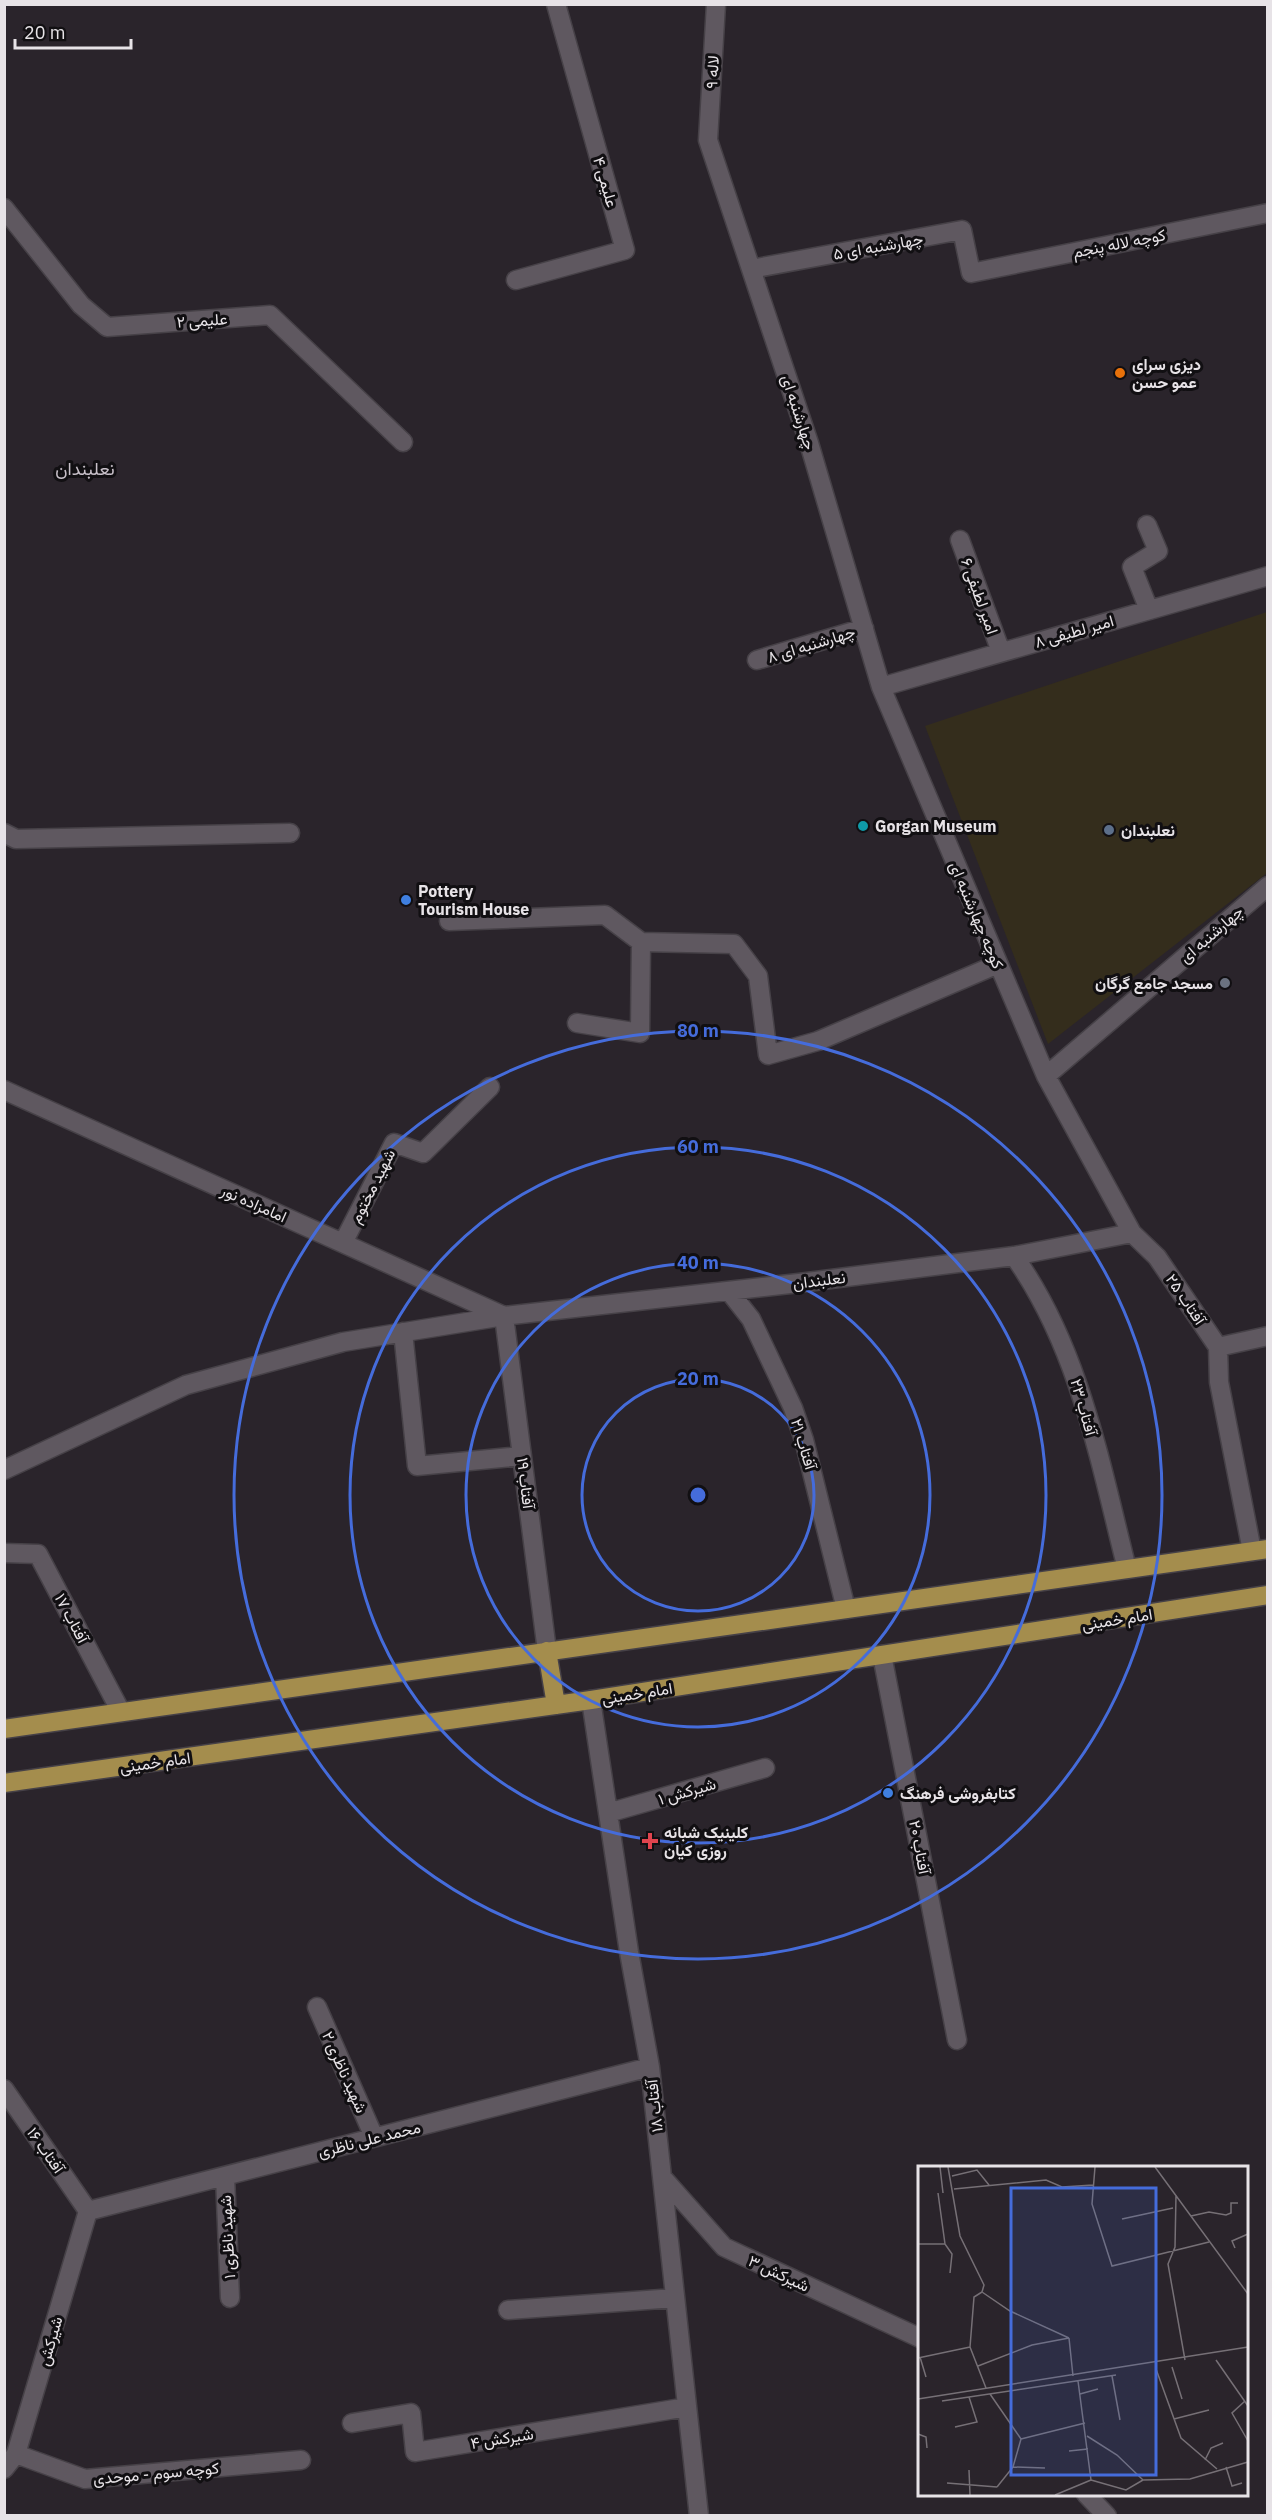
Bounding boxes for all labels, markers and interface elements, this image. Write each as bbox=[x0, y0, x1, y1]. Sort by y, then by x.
scale bar bbox=[15, 12, 130, 50]
text: 20 m bbox=[24, 21, 66, 44]
street label: ۹ لاله bbox=[701, 55, 723, 89]
street label: ۴ علیمی bbox=[588, 154, 623, 210]
street label: کوچه لاله پنجم bbox=[1071, 224, 1168, 264]
street label: ۵ چهارشنبه ای bbox=[831, 228, 925, 266]
street label: ۲ علیمی bbox=[176, 308, 228, 333]
place label: دیزی سرای عمو حسن bbox=[1132, 354, 1201, 393]
marker: دیزی سرای عمو حسن bbox=[1113, 366, 1127, 380]
street label: چهارشنبه ای bbox=[776, 372, 821, 453]
district label: نعلبندان bbox=[55, 457, 115, 480]
street label: ۶ امیر لطیفی bbox=[956, 555, 1003, 637]
street label: ۸ امیر لطیفی bbox=[1032, 610, 1116, 653]
street label: ۸ چهارشنبه ای bbox=[765, 621, 858, 669]
place label: Gorgan Museum bbox=[875, 816, 997, 836]
marker: Gorgan Museum bbox=[856, 819, 870, 833]
place label: نعلبندان bbox=[1121, 820, 1175, 840]
marker: نعلبندان bbox=[1102, 823, 1116, 837]
street label: کوچه چهارشنبه ای bbox=[944, 858, 1009, 973]
place label: Pottery Tourism House bbox=[418, 881, 529, 919]
marker: Pottery Tourism House bbox=[399, 893, 413, 907]
street label: چهارشنبه ای bbox=[1175, 901, 1248, 969]
place label: مسجد جامع گرگان bbox=[1095, 973, 1213, 995]
marker: مسجد جامع گرگان bbox=[1218, 976, 1232, 990]
text: 80 m bbox=[677, 1019, 719, 1042]
text: 60 m bbox=[677, 1135, 719, 1158]
street label: شهید مختوم bbox=[345, 1146, 400, 1227]
street label: امامزاده نور bbox=[217, 1179, 290, 1227]
text: 40 m bbox=[677, 1251, 719, 1274]
street label: نعلبندان bbox=[792, 1267, 846, 1293]
street label: آفتاب ۲۵ bbox=[1162, 1270, 1211, 1329]
text: 20 m bbox=[677, 1367, 719, 1390]
street label: آفتاب ۲۳ bbox=[1066, 1376, 1102, 1439]
street label: آفتاب ۲۱ bbox=[787, 1416, 822, 1473]
street label: ۱۹ آفتاب bbox=[513, 1456, 539, 1511]
centre of rings bbox=[688, 1485, 708, 1505]
street label: ۱۷ آفتاب bbox=[51, 1590, 94, 1647]
street label: امام خمینی bbox=[1080, 1604, 1154, 1635]
street label: امام خمینی bbox=[600, 1678, 674, 1709]
street label: امام خمینی bbox=[118, 1747, 192, 1778]
street label: شیرکش ۱ bbox=[656, 1773, 718, 1810]
place label: کتابفروشی فرهنگ bbox=[900, 1783, 1016, 1804]
marker: کتابفروشی فرهنگ bbox=[881, 1786, 895, 1800]
street label: ۲۰ آفتاب bbox=[905, 1818, 935, 1877]
place label: کلینیک شبانه روزی کیان bbox=[664, 1822, 748, 1861]
marker: کلینیک شبانه روزی کیان bbox=[641, 1832, 659, 1850]
street label: ۲ شهید ناظری bbox=[317, 2028, 372, 2116]
street label: آفتاب ۱۸ bbox=[641, 2077, 667, 2133]
street label: محمد علی ناظری bbox=[316, 2117, 423, 2162]
street label: آفتاب ۱۶ bbox=[23, 2123, 70, 2178]
inset map bbox=[918, 2166, 1248, 2496]
street label: ۱ شهید ناظری bbox=[215, 2195, 240, 2279]
street label: ۳ شیرکش bbox=[745, 2250, 813, 2297]
street label: شیرکش bbox=[33, 2314, 68, 2368]
street label: ۴ شیرکش bbox=[469, 2423, 535, 2454]
street label: کوچه سوم - موحدی bbox=[92, 2458, 220, 2490]

